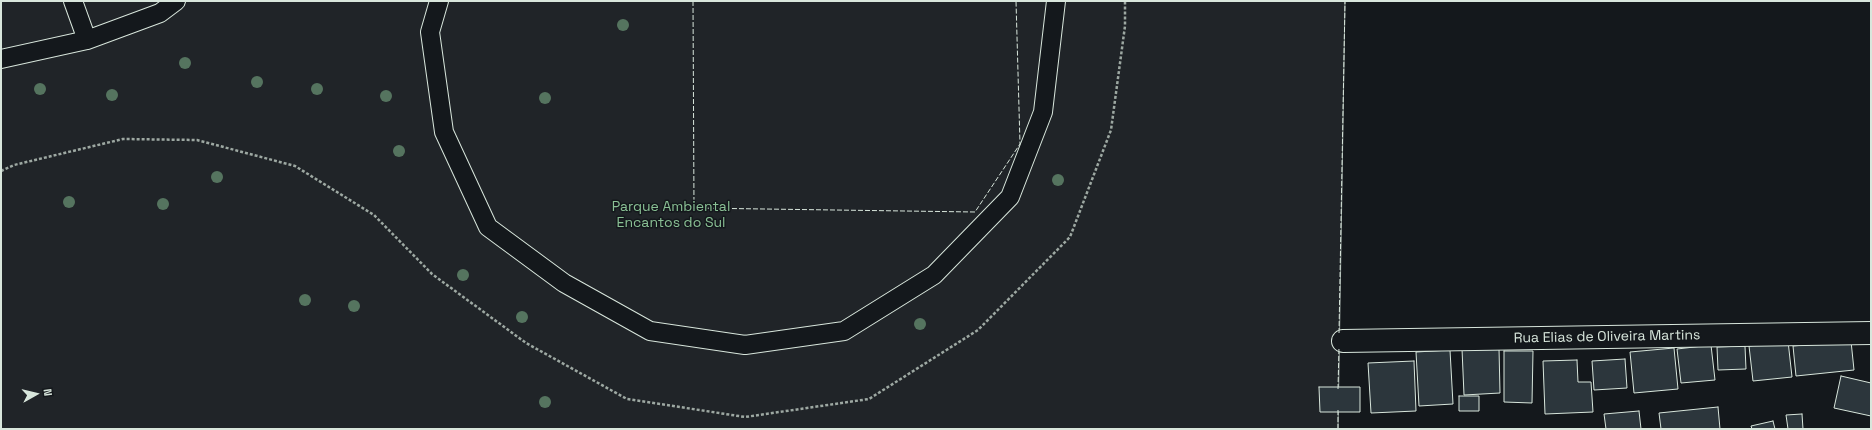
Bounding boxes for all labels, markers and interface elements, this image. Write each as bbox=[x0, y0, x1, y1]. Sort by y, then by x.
park label: Parque Ambiental Encantos do Sul bbox=[612, 199, 730, 232]
street label: Rua Elias de Oliveira Martins bbox=[1513, 327, 1701, 347]
north arrow bbox=[16, 374, 56, 414]
text: N bbox=[40, 388, 55, 397]

